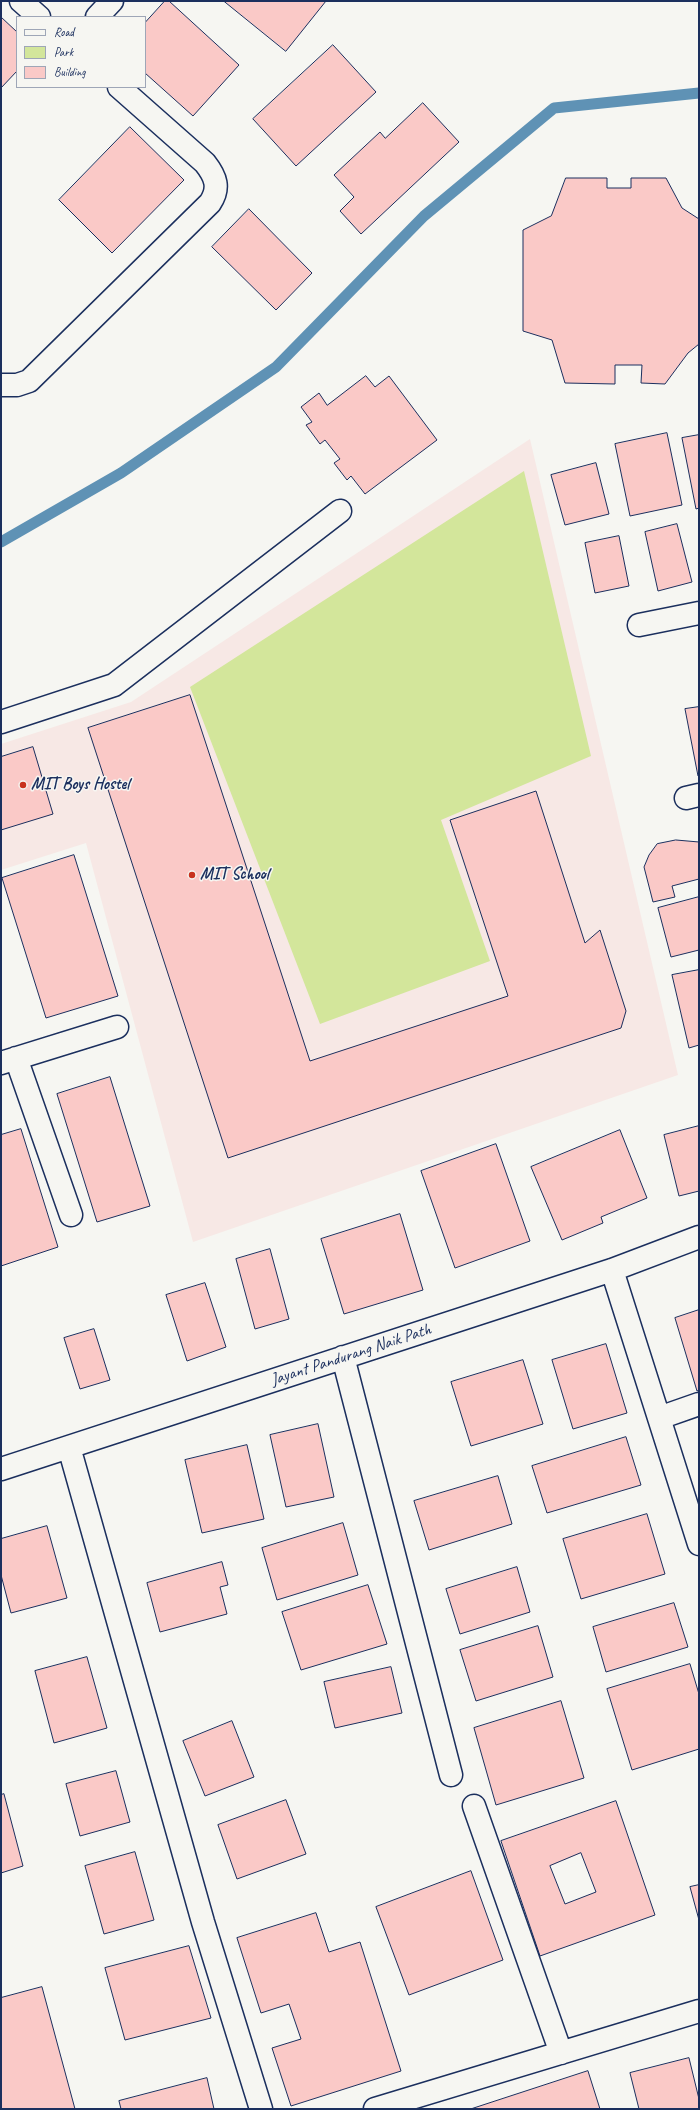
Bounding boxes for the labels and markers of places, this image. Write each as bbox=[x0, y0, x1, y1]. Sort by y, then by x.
place label: MIT Boys Hostel bbox=[31, 775, 129, 795]
marker: MIT Boys Hostel bbox=[18, 780, 28, 790]
place label: MIT School bbox=[200, 865, 269, 885]
marker: MIT School bbox=[187, 870, 197, 880]

